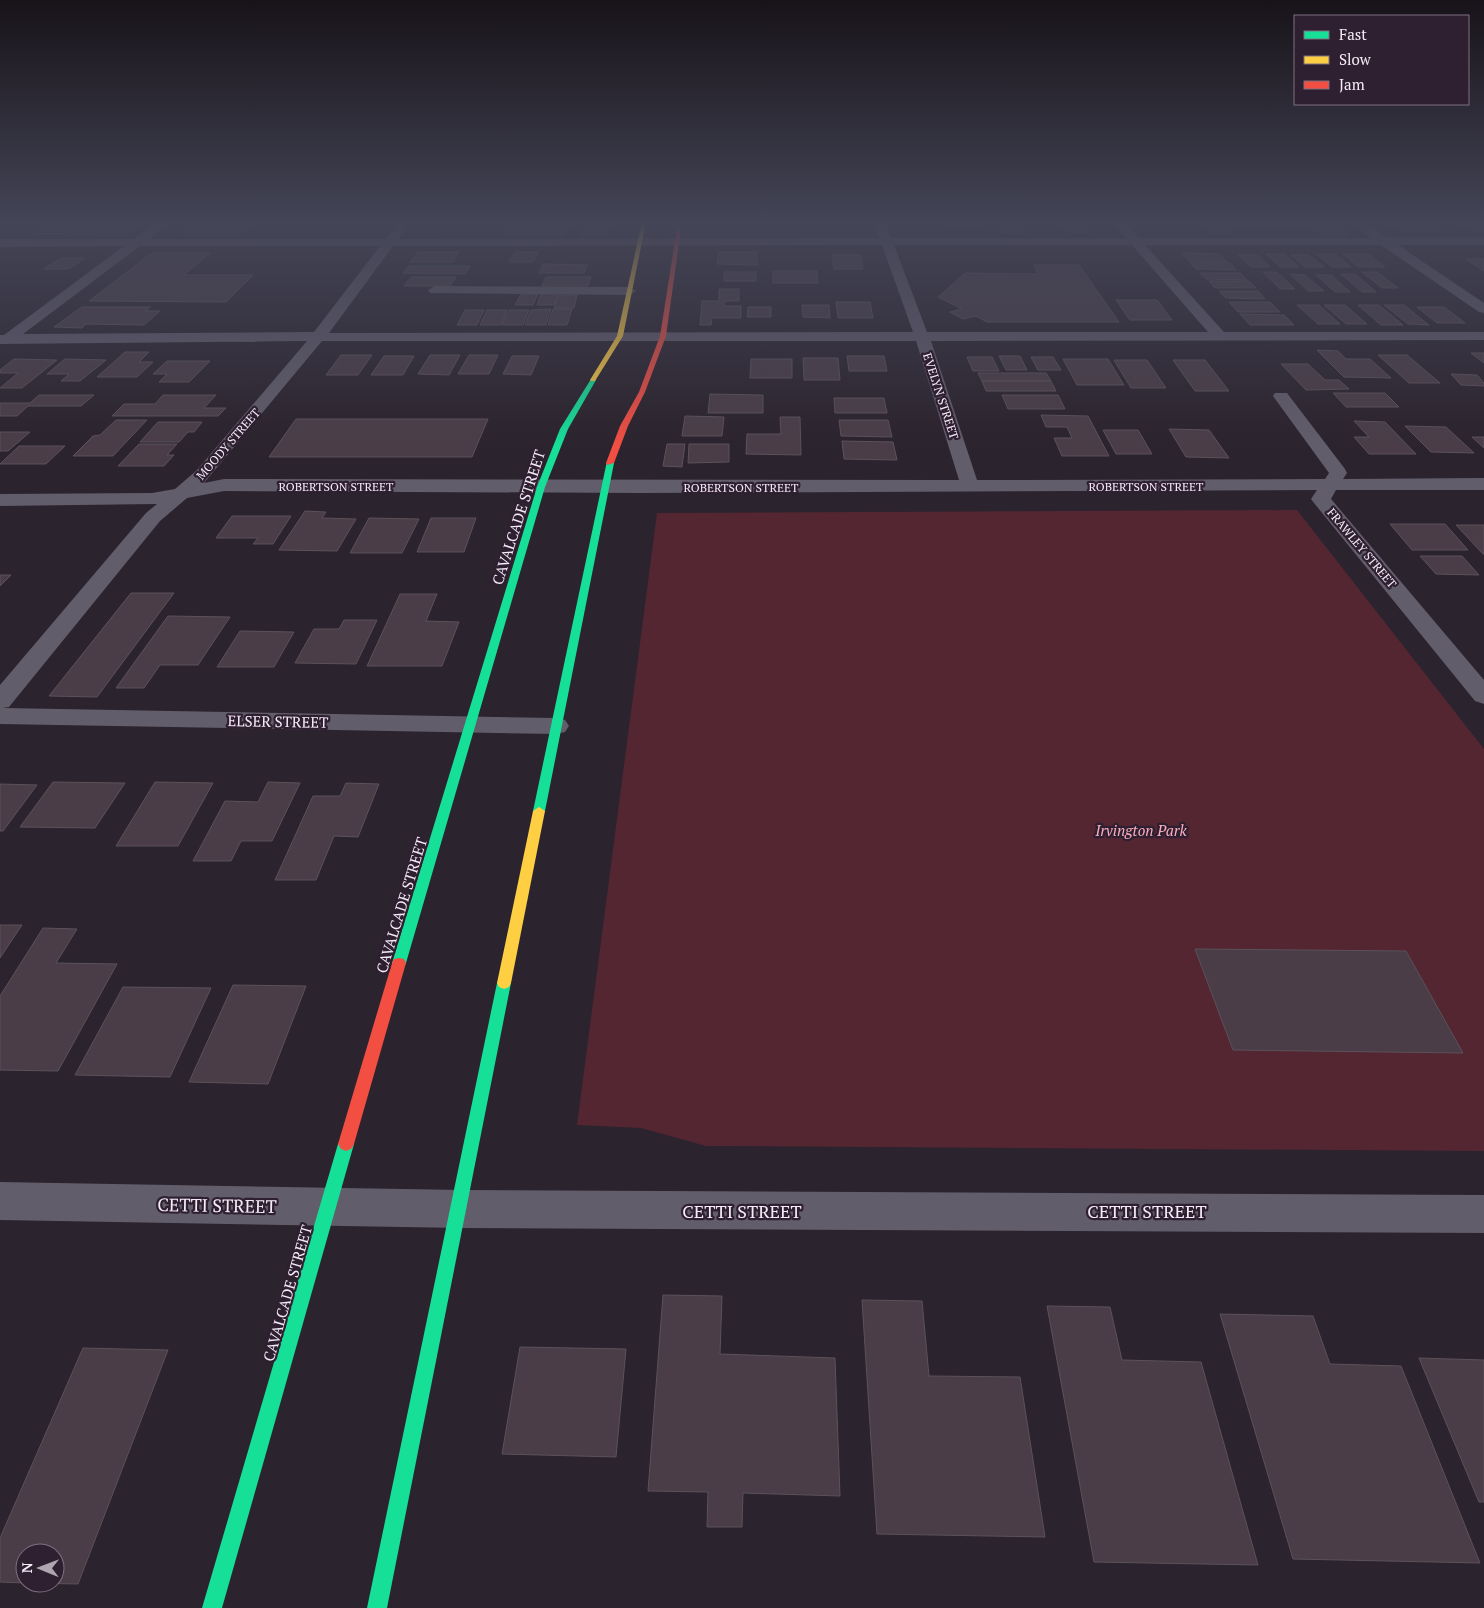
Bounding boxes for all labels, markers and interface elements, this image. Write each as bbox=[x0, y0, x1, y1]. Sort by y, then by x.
legend bbox=[1294, 15, 1469, 105]
text: Fast bbox=[1339, 24, 1367, 44]
text: Slow bbox=[1339, 49, 1372, 69]
text: Jam bbox=[1339, 74, 1365, 94]
street label: EVELYN STREET bbox=[920, 351, 962, 442]
street label: MOODY STREET bbox=[193, 405, 263, 483]
street label: CAVALCADE STREET bbox=[487, 447, 549, 587]
street label: ROBERTSON STREET bbox=[279, 479, 394, 494]
street label: ROBERTSON STREET bbox=[1089, 479, 1204, 494]
street label: ROBERTSON STREET bbox=[684, 480, 799, 495]
street label: FRAWLEY STREET bbox=[1324, 505, 1400, 591]
street label: ELSER STREET bbox=[228, 710, 328, 732]
park label: Irvington Park bbox=[1094, 820, 1188, 840]
street label: CAVALCADE STREET bbox=[371, 835, 431, 975]
street label: CETTI STREET bbox=[157, 1192, 277, 1218]
street label: CETTI STREET bbox=[682, 1199, 802, 1223]
street label: CETTI STREET bbox=[1087, 1199, 1207, 1223]
street label: CAVALCADE STREET bbox=[258, 1222, 316, 1364]
north arrow bbox=[15, 1543, 65, 1593]
text: N bbox=[17, 1562, 36, 1573]

